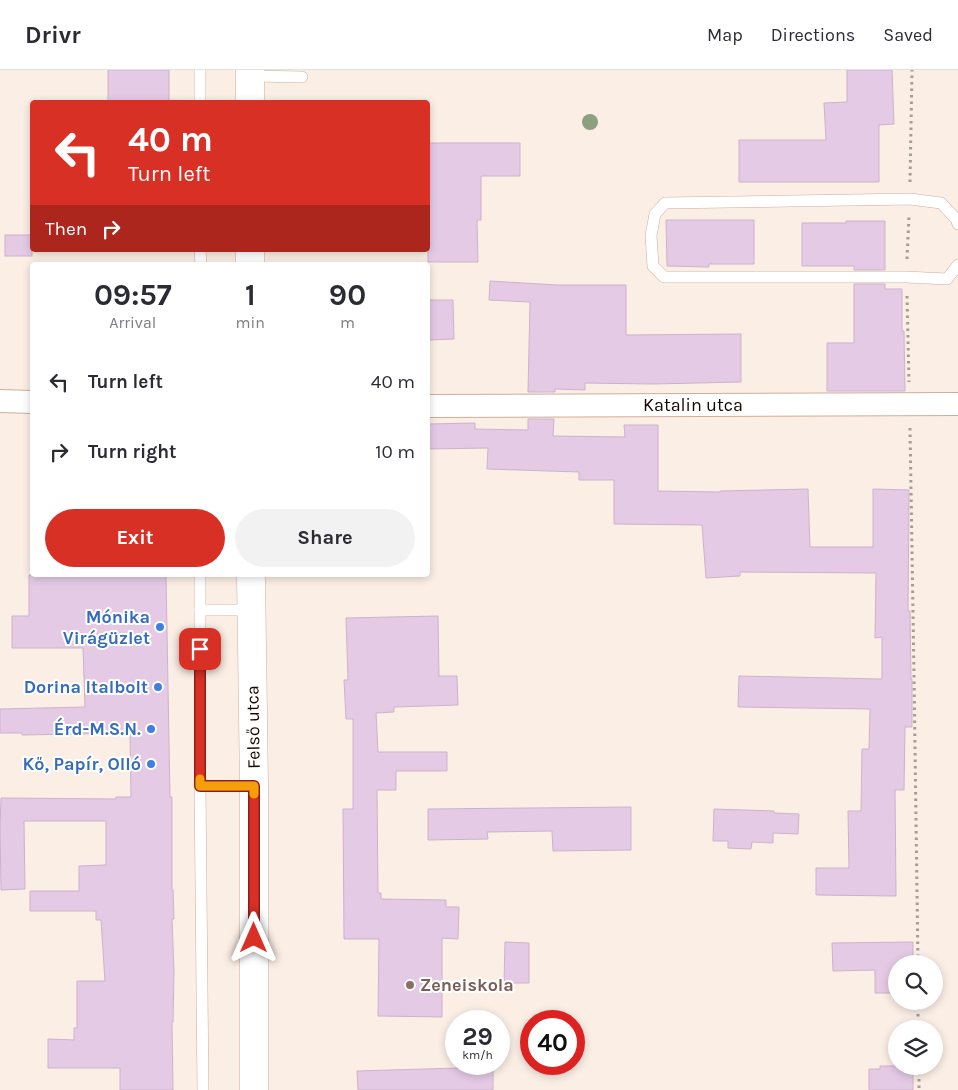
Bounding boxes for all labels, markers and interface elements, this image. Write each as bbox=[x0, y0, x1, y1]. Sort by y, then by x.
text: Drivr bbox=[25, 21, 81, 49]
text: Map bbox=[707, 24, 743, 46]
text: Directions bbox=[771, 24, 855, 46]
text: Saved bbox=[883, 24, 933, 46]
text: 40 m bbox=[128, 119, 213, 160]
icon: left bbox=[45, 120, 110, 185]
text: Turn left bbox=[128, 161, 211, 187]
icon: right bbox=[97, 215, 125, 243]
text: Then bbox=[45, 218, 87, 240]
text: 09:57 bbox=[94, 277, 172, 313]
text: 1 bbox=[245, 277, 256, 313]
text: 90 bbox=[329, 277, 366, 313]
text: Arrival bbox=[109, 313, 156, 332]
text: min bbox=[236, 313, 265, 332]
text: m bbox=[340, 313, 355, 332]
icon: left bbox=[45, 368, 73, 396]
text: Turn left bbox=[88, 371, 163, 393]
text: 40 m bbox=[371, 371, 415, 393]
street label: Katalin utca bbox=[643, 394, 743, 416]
icon: right bbox=[45, 438, 73, 466]
text: Turn right bbox=[88, 441, 177, 463]
text: 10 m bbox=[375, 441, 415, 463]
button: Exit bbox=[45, 509, 225, 567]
button: Share bbox=[235, 509, 415, 567]
place label: Mónika Virágüzlet bbox=[63, 606, 150, 649]
marker: Mónika Virágüzlet bbox=[154, 621, 166, 633]
pin bbox=[179, 628, 221, 670]
icon: arrive bbox=[186, 635, 214, 663]
place label: Dorina Italbolt bbox=[24, 676, 148, 698]
marker: Dorina Italbolt bbox=[152, 681, 164, 693]
street label: Felső utca bbox=[241, 685, 265, 769]
place label: Érd-M.S.N. bbox=[54, 717, 141, 740]
marker: Érd-M.S.N. bbox=[145, 723, 157, 735]
place label: Kő, Papír, Olló bbox=[22, 753, 141, 775]
marker: Kő, Papír, Olló bbox=[145, 758, 157, 770]
position arrow bbox=[227, 911, 279, 963]
map controls bbox=[888, 955, 943, 1075]
button: search bbox=[888, 955, 943, 1010]
place label: Zeneiskola bbox=[420, 974, 514, 996]
marker: Zeneiskola bbox=[404, 979, 416, 991]
speed limit sign: 40 bbox=[520, 1010, 585, 1075]
button: layers bbox=[888, 1020, 943, 1075]
text: 29 bbox=[462, 1022, 493, 1051]
text: km/h bbox=[462, 1048, 493, 1062]

